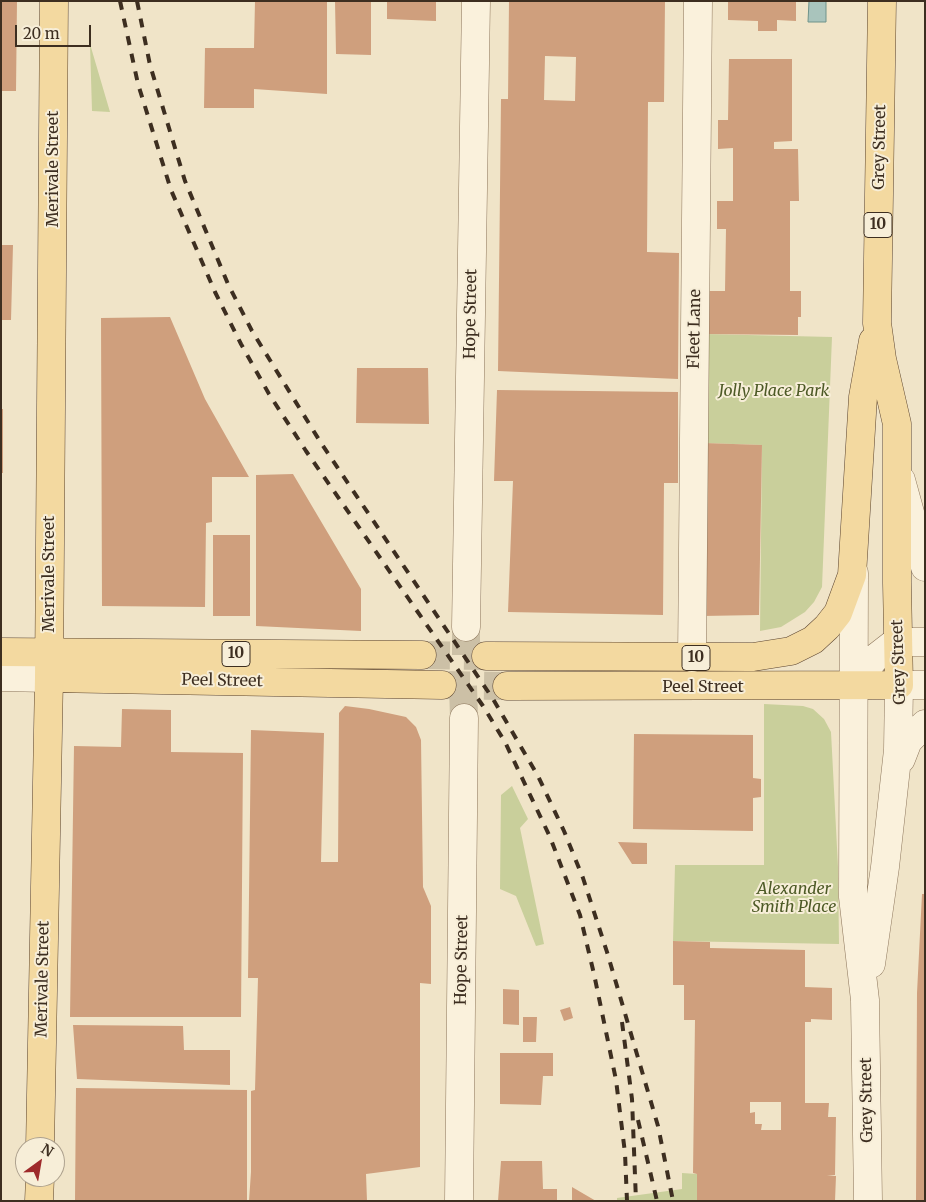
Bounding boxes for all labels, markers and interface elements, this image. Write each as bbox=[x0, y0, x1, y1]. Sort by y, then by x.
scale bar bbox=[18, 15, 94, 47]
text: 20 m bbox=[23, 24, 60, 43]
street label: Grey Street bbox=[870, 104, 890, 190]
street label: Merivale Street bbox=[43, 111, 63, 227]
road number: 10 bbox=[864, 212, 892, 238]
street label: Hope Street bbox=[461, 269, 481, 359]
street label: Fleet Lane bbox=[685, 289, 705, 369]
park label: Jolly Place Park bbox=[719, 381, 829, 401]
street label: Merivale Street bbox=[39, 516, 59, 632]
street label: Grey Street bbox=[888, 619, 910, 705]
road number: 10 bbox=[222, 642, 250, 666]
road number: 10 bbox=[682, 646, 710, 670]
street label: Peel Street bbox=[181, 671, 263, 691]
street label: Peel Street bbox=[662, 677, 744, 697]
park label: Alexander Smith Place bbox=[752, 879, 836, 917]
street label: Hope Street bbox=[452, 915, 472, 1005]
street label: Merivale Street bbox=[32, 920, 54, 1038]
street label: Grey Street bbox=[857, 1057, 877, 1143]
north arrow bbox=[15, 1137, 65, 1187]
text: N bbox=[38, 1140, 57, 1161]

